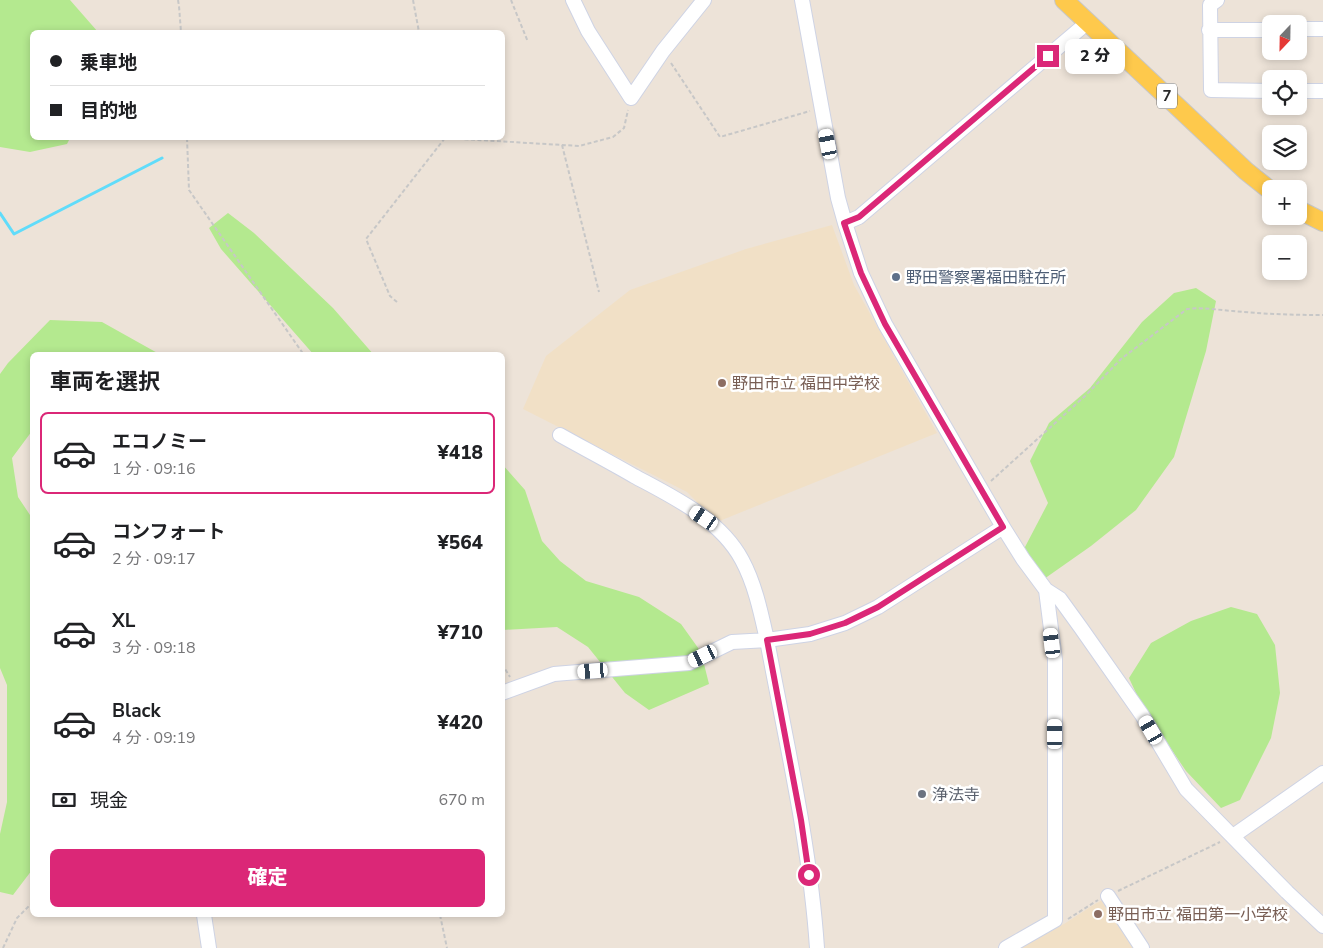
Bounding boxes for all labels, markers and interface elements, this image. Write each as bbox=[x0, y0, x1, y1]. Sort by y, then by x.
north arrow bbox=[1262, 15, 1308, 60]
map controls bbox=[1262, 15, 1307, 280]
callout: 2 分 bbox=[1066, 38, 1126, 74]
route end bbox=[1037, 45, 1059, 67]
text: 2 分 bbox=[1080, 45, 1110, 67]
text: 乗車地 bbox=[80, 50, 137, 76]
button: locate bbox=[1262, 70, 1307, 115]
road number: 7 bbox=[1157, 84, 1177, 108]
text: 目的地 bbox=[80, 98, 137, 124]
button: layers bbox=[1262, 125, 1307, 170]
car bbox=[817, 128, 838, 160]
button: + bbox=[1262, 180, 1307, 225]
button: − bbox=[1262, 235, 1307, 280]
place label: 野田警察署福田駐在所 bbox=[906, 267, 1066, 289]
marker: 野田警察署福田駐在所 bbox=[890, 271, 902, 283]
text: 車両を選択 bbox=[50, 367, 160, 397]
place label: 野田市立 福田中学校 bbox=[732, 373, 880, 395]
marker: 野田市立 福田中学校 bbox=[716, 377, 728, 389]
text: エコノミー bbox=[112, 429, 207, 455]
icon: car bbox=[52, 431, 97, 476]
text: ¥418 bbox=[437, 440, 483, 466]
text: 1 分 · 09:16 bbox=[112, 458, 196, 480]
car bbox=[687, 503, 720, 533]
text: コンフォート bbox=[112, 519, 225, 545]
icon: car bbox=[52, 521, 97, 566]
text: ¥564 bbox=[437, 530, 483, 556]
text: 2 分 · 09:17 bbox=[112, 548, 196, 570]
text: XL bbox=[112, 608, 135, 634]
icon: car bbox=[52, 611, 97, 656]
text: ¥710 bbox=[437, 620, 483, 646]
car bbox=[1042, 627, 1061, 659]
text: 3 分 · 09:18 bbox=[112, 637, 196, 659]
car bbox=[686, 643, 719, 669]
car bbox=[577, 662, 608, 680]
text: Black bbox=[112, 698, 161, 724]
icon: car bbox=[52, 701, 97, 746]
text: ¥420 bbox=[437, 710, 483, 736]
car bbox=[1137, 713, 1164, 747]
car bbox=[1047, 719, 1062, 749]
text: 4 分 · 09:19 bbox=[112, 727, 196, 749]
place label: 浄法寺 bbox=[932, 784, 980, 806]
icon: cash bbox=[50, 786, 78, 814]
text: 現金 bbox=[90, 788, 128, 814]
marker: 浄法寺 bbox=[916, 788, 928, 800]
text: 670 m bbox=[438, 789, 485, 811]
button: 確定 bbox=[50, 849, 485, 907]
route start bbox=[798, 864, 820, 886]
place label: 野田市立 福田第一小学校 bbox=[1108, 904, 1288, 926]
marker: 野田市立 福田第一小学校 bbox=[1092, 908, 1104, 920]

